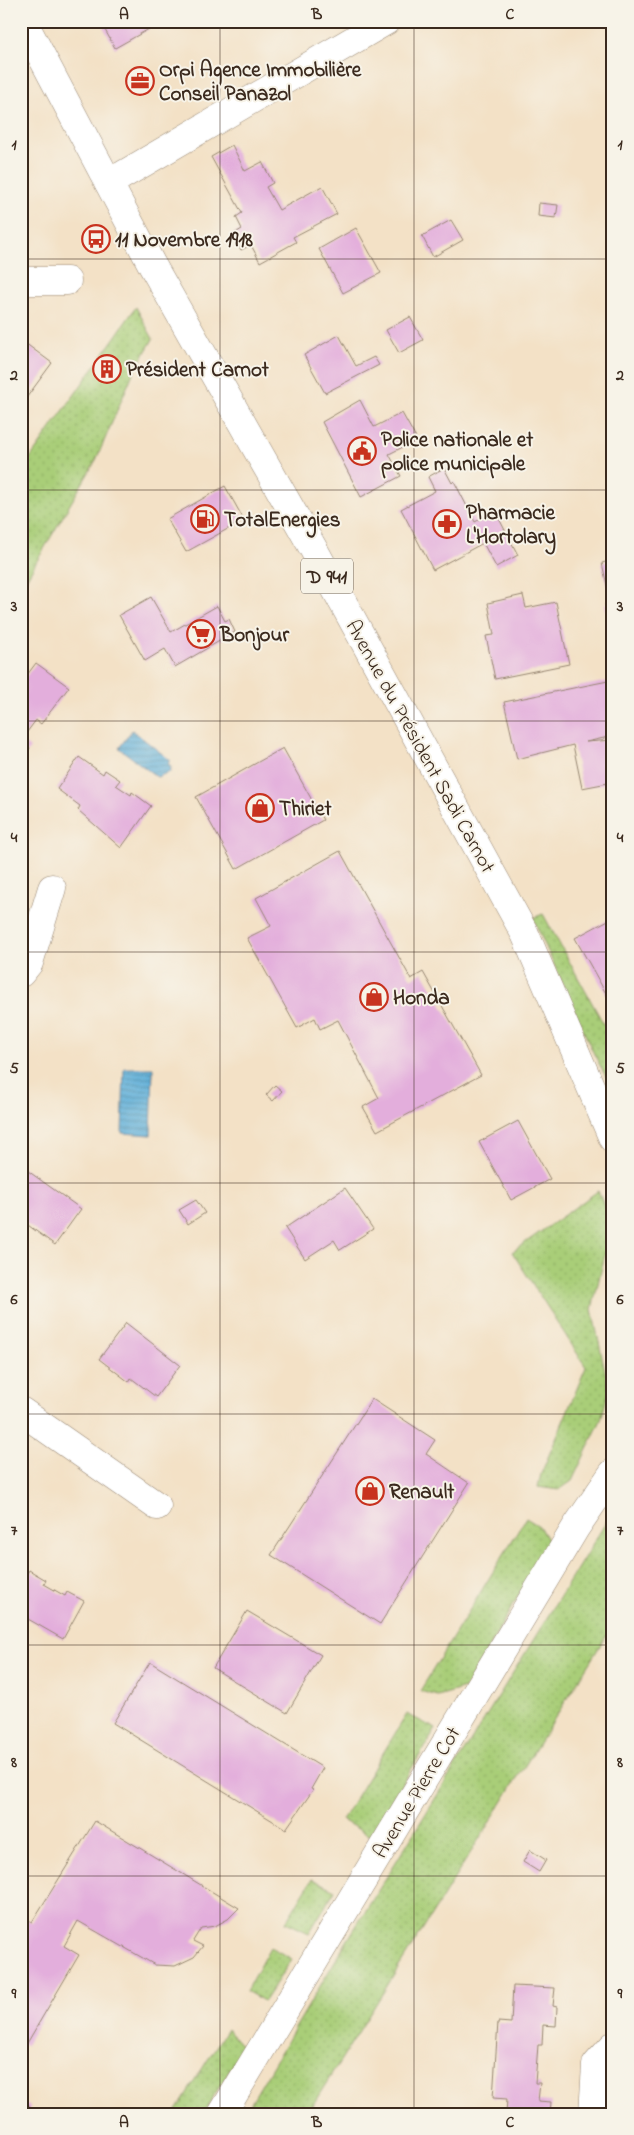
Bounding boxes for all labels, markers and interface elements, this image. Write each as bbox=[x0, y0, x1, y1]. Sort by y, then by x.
text: A bbox=[119, 3, 129, 27]
text: B bbox=[311, 3, 323, 27]
text: C bbox=[506, 3, 515, 27]
place label: Orpi Agence Immobilière Conseil Panazol bbox=[159, 56, 362, 110]
office icon: Orpi Agence Immobilière Conseil Panazol bbox=[125, 66, 155, 96]
text: 1 bbox=[11, 133, 17, 157]
text: 1 bbox=[617, 133, 623, 157]
bus stop icon: 11 Novembre 1918 bbox=[81, 224, 111, 254]
place label: 11 Novembre 1918 bbox=[115, 226, 253, 256]
building icon: Président Carnot bbox=[92, 354, 122, 384]
place label: Président Carnot bbox=[126, 356, 270, 386]
text: 2 bbox=[9, 364, 18, 388]
text: 2 bbox=[615, 364, 624, 388]
place label: Police nationale et police municipale bbox=[381, 426, 534, 480]
public building icon: Police nationale et police municipale bbox=[347, 436, 377, 466]
place label: Pharmacie L'Hortolary bbox=[466, 499, 556, 555]
fuel station icon: TotalEnergies bbox=[190, 504, 220, 534]
place label: TotalEnergies bbox=[224, 506, 341, 538]
pharmacy icon: Pharmacie L'Hortolary bbox=[432, 509, 462, 539]
road number: D 941 bbox=[301, 558, 353, 594]
text: 3 bbox=[10, 595, 18, 619]
text: 3 bbox=[616, 595, 624, 619]
street label: Avenue du Président Sadi Carnot bbox=[337, 615, 502, 879]
supermarket icon: Bonjour bbox=[186, 619, 216, 649]
place label: Bonjour bbox=[219, 621, 289, 651]
shop icon: Thiriet bbox=[245, 793, 275, 823]
place label: Thiriet bbox=[279, 795, 332, 825]
text: 4 bbox=[10, 826, 18, 850]
text: 4 bbox=[616, 826, 624, 850]
shop icon: Honda bbox=[359, 982, 389, 1012]
place label: Honda bbox=[393, 984, 450, 1014]
text: 5 bbox=[9, 1057, 19, 1081]
text: 5 bbox=[615, 1057, 625, 1081]
text: 6 bbox=[9, 1288, 18, 1312]
text: 6 bbox=[615, 1288, 624, 1312]
shop icon: Renault bbox=[355, 1476, 385, 1506]
place label: Renault bbox=[389, 1478, 455, 1508]
text: 7 bbox=[11, 1519, 18, 1543]
text: 7 bbox=[617, 1519, 624, 1543]
street label: Avenue Pierre Cot bbox=[366, 1721, 469, 1865]
text: 8 bbox=[10, 1751, 17, 1775]
text: 8 bbox=[616, 1751, 623, 1775]
text: 9 bbox=[11, 1982, 17, 2006]
text: 9 bbox=[617, 1982, 623, 2006]
text: A bbox=[119, 2111, 129, 2135]
text: B bbox=[311, 2111, 323, 2135]
text: C bbox=[506, 2111, 515, 2135]

